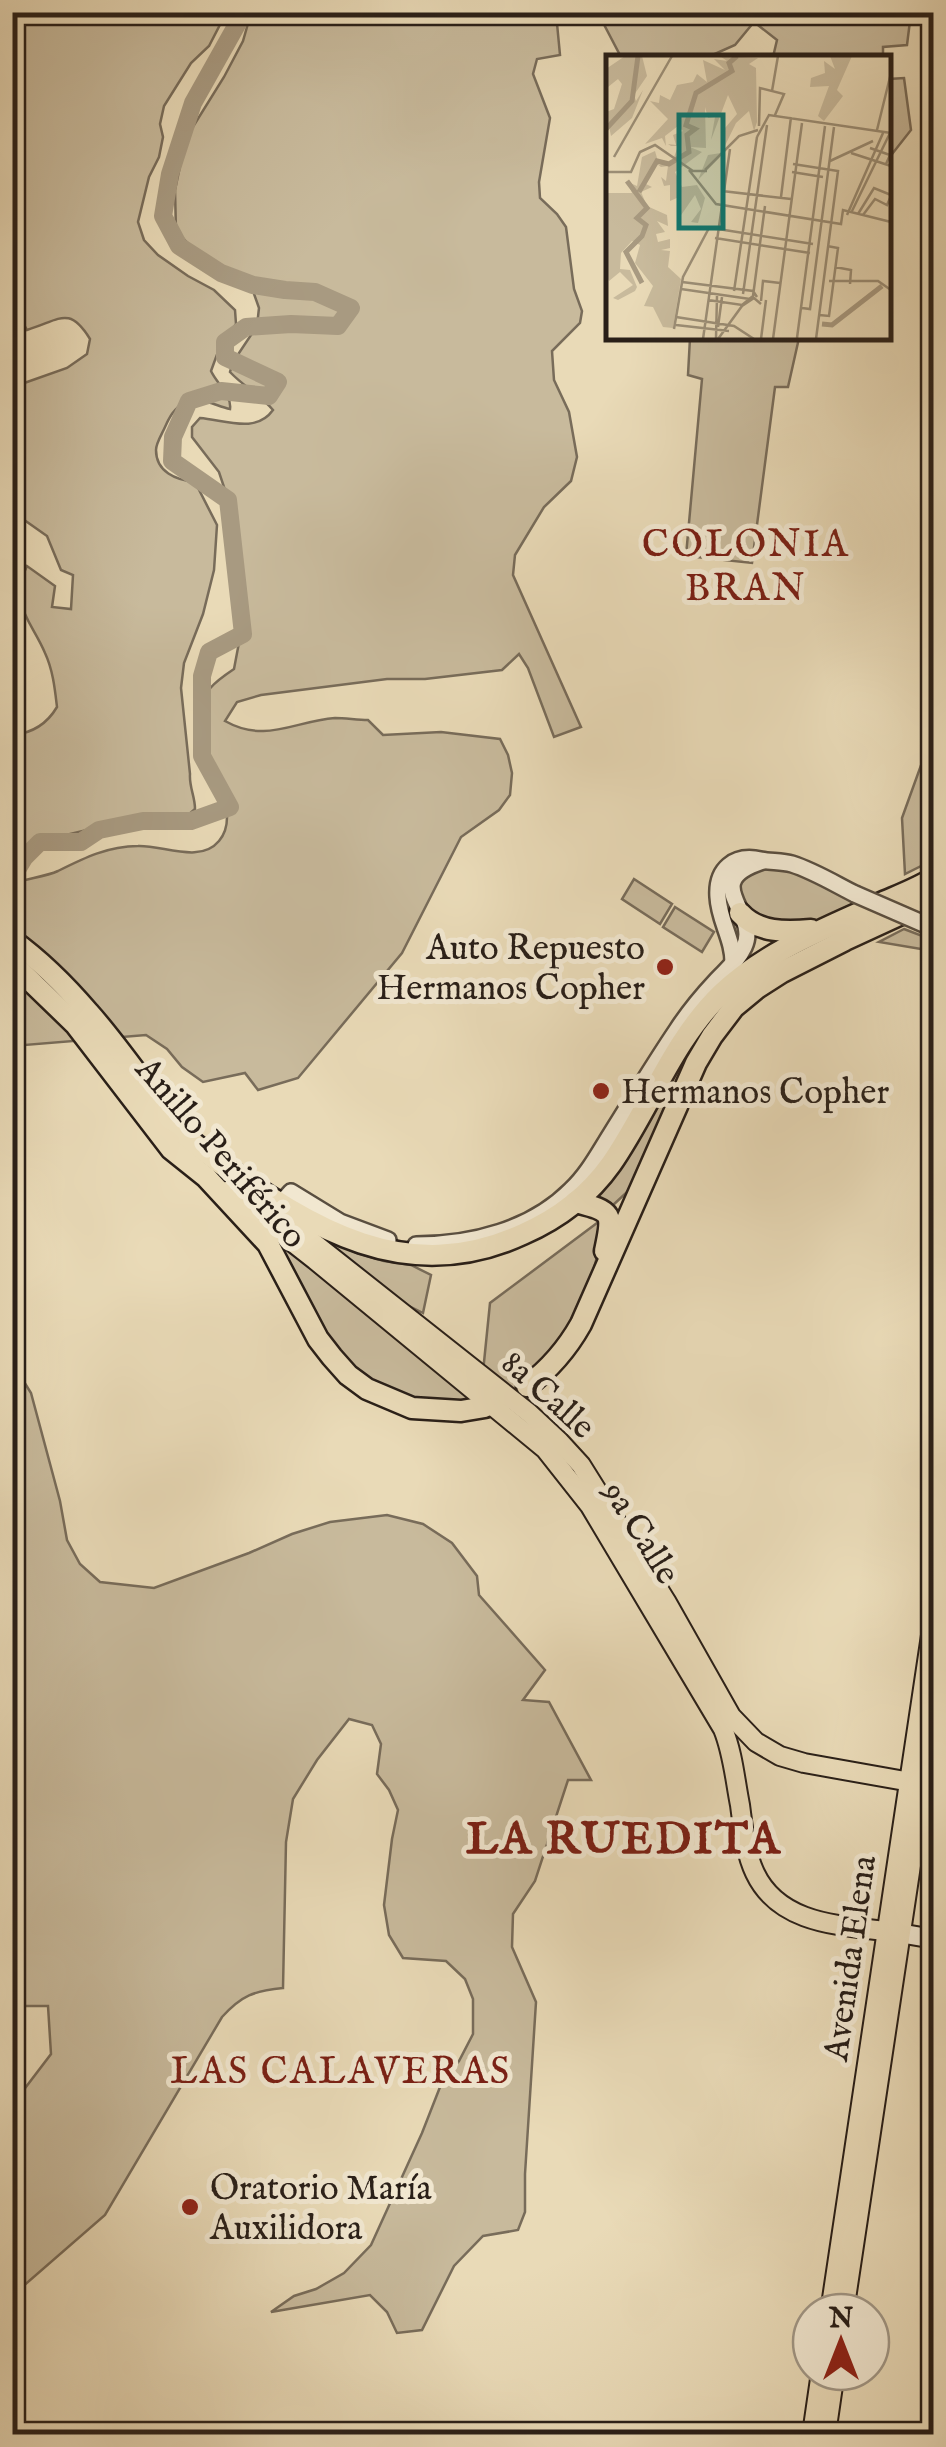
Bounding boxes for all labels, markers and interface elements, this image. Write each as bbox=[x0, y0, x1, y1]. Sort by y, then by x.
inset map bbox=[606, 55, 891, 340]
district label: COLONIA BRAN bbox=[642, 522, 850, 614]
place label: Auto Repuesto Hermanos Copher bbox=[377, 927, 645, 1012]
marker: Auto Repuesto Hermanos Copher bbox=[654, 956, 676, 978]
street label: Anillo Periférico bbox=[124, 1048, 316, 1259]
place label: Hermanos Copher bbox=[621, 1071, 889, 1116]
marker: Hermanos Copher bbox=[590, 1080, 612, 1102]
street label: 8a Calle bbox=[491, 1342, 604, 1450]
street label: 9a Calle bbox=[590, 1473, 689, 1593]
district label: LA RUEDITA bbox=[466, 1812, 782, 1869]
street label: Avenida Elena bbox=[815, 1852, 888, 2065]
district label: LAS CALAVERAS bbox=[170, 2049, 512, 2097]
place label: Oratorio María Auxilidora bbox=[209, 2167, 432, 2252]
marker: Oratorio María Auxilidora bbox=[179, 2196, 201, 2218]
north arrow bbox=[791, 2292, 891, 2392]
text: N bbox=[828, 2302, 853, 2337]

